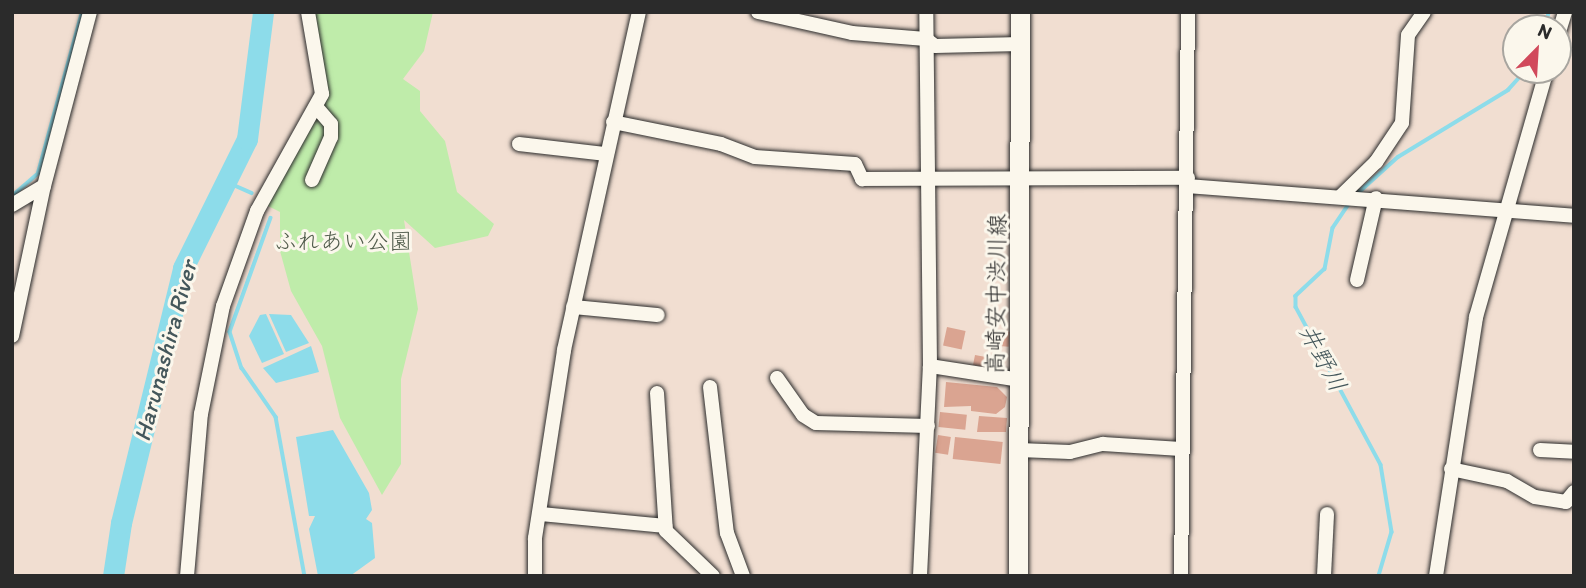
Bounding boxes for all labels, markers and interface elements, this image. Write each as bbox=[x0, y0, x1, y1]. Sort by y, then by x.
north arrow bbox=[1502, 14, 1572, 84]
text: N bbox=[1534, 18, 1555, 44]
street label: 高崎安中渋川線 bbox=[981, 213, 1011, 375]
park label: ふれあい公園 bbox=[274, 227, 412, 255]
water label: Harunashira River bbox=[127, 258, 203, 444]
water label: 井野川 bbox=[1293, 319, 1353, 397]

